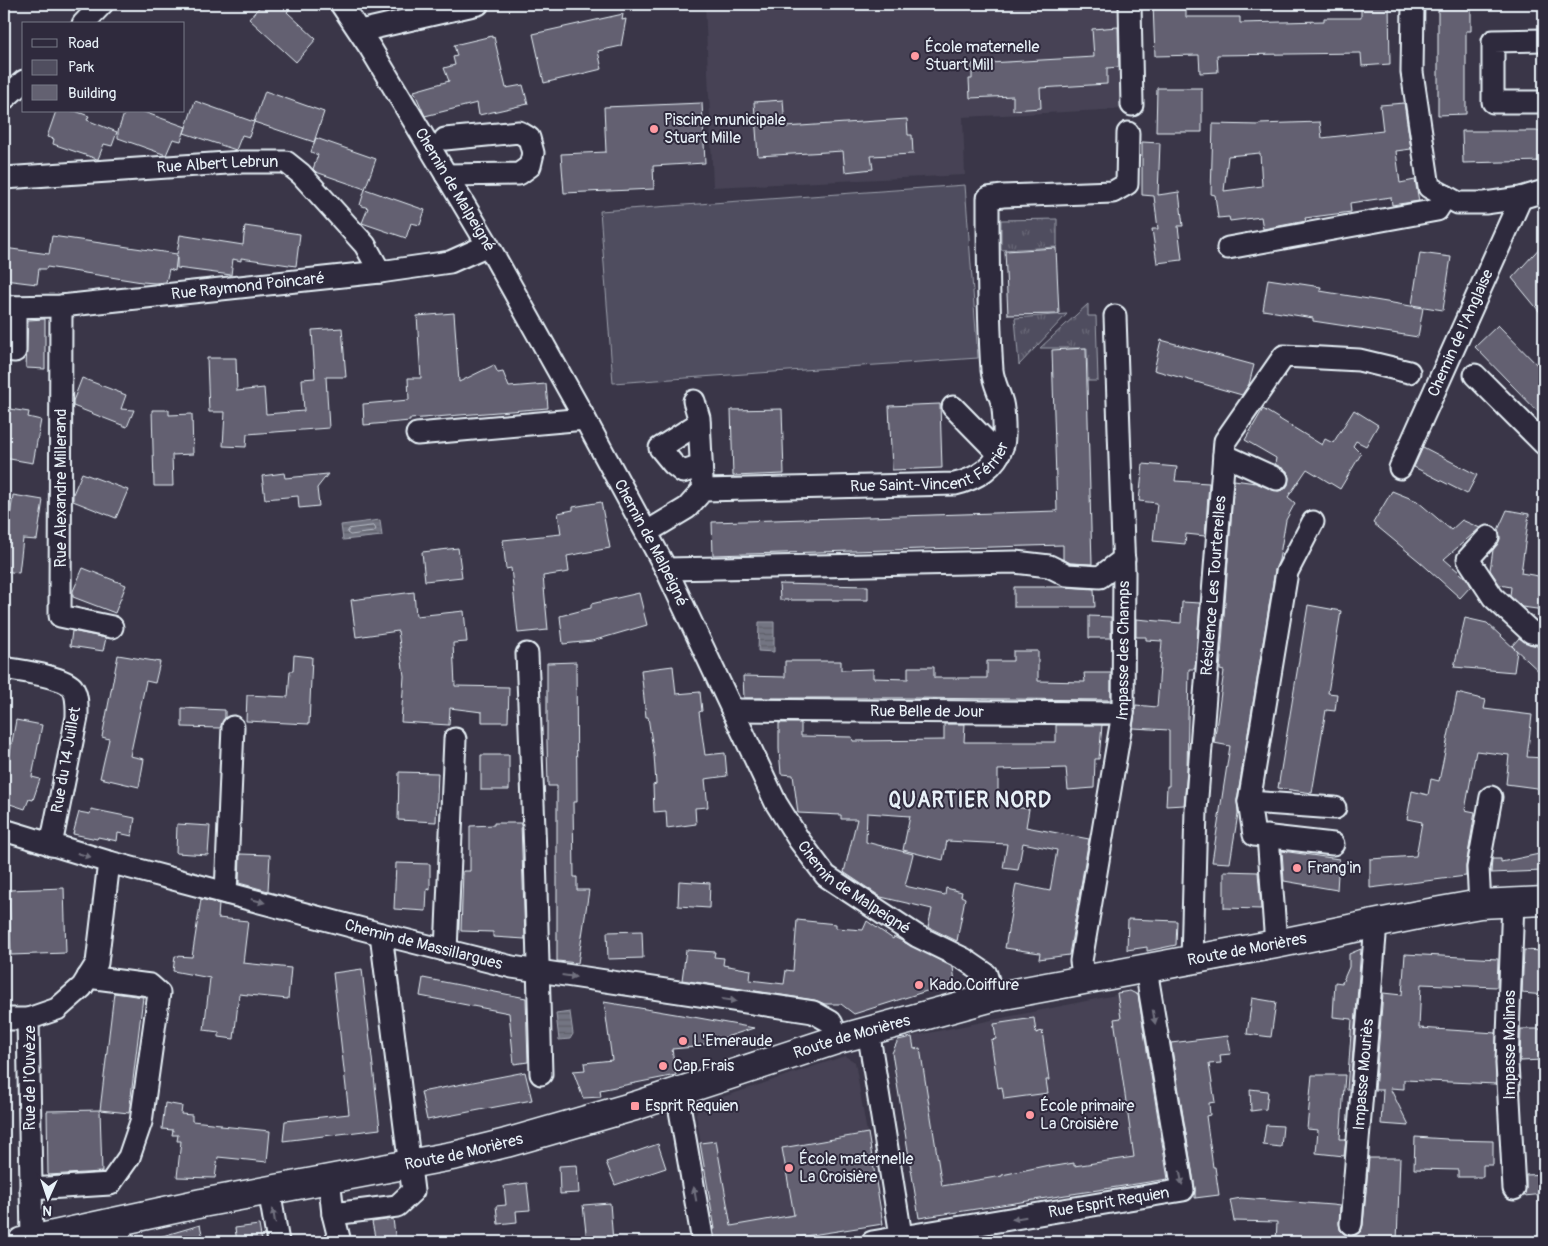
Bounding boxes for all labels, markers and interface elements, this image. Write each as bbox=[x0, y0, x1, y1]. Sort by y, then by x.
legend bbox=[22, 22, 185, 112]
text: Road bbox=[68, 34, 99, 53]
place label: École maternelle Stuart Mill bbox=[925, 37, 1040, 75]
marker: École maternelle Stuart Mill bbox=[909, 50, 921, 62]
text: Park bbox=[68, 58, 95, 77]
text: Building bbox=[68, 84, 116, 103]
place label: Piscine municipale Stuart Mille bbox=[664, 110, 786, 148]
marker: Piscine municipale Stuart Mille bbox=[648, 123, 660, 135]
street label: Chemin de Malpeigné bbox=[410, 124, 500, 255]
street label: Rue Albert Lebrun bbox=[156, 152, 278, 178]
street label: Chemin de l'Anglaise bbox=[1423, 266, 1498, 400]
street label: Rue Raymond Poincaré bbox=[170, 268, 326, 304]
street label: Rue Alexandre Millerand bbox=[51, 409, 71, 567]
street label: Rue Saint-Vincent Férrier bbox=[850, 439, 1013, 496]
street label: Chemin de Malpeigné bbox=[609, 476, 692, 610]
street label: Résidence Les Tourterelles bbox=[1197, 495, 1231, 676]
street label: Impasse des Champs bbox=[1112, 581, 1134, 722]
street label: Rue Belle de Jour bbox=[870, 701, 984, 722]
street label: Rue du 14 Juillet bbox=[47, 705, 85, 815]
district label: QUARTIER NORD bbox=[888, 787, 1052, 814]
street label: Chemin de Malpeigné bbox=[793, 837, 914, 939]
one-way arrow bbox=[76, 851, 91, 859]
place label: Frang'in bbox=[1307, 858, 1361, 878]
marker: Frang'in bbox=[1291, 862, 1303, 874]
one-way arrow bbox=[250, 898, 265, 906]
street label: Chemin de Massillargues bbox=[342, 915, 505, 974]
street label: Route de Morières bbox=[1186, 928, 1308, 970]
one-way arrow bbox=[561, 972, 577, 980]
place label: Kado Coiffure bbox=[929, 975, 1019, 995]
marker: Kado Coiffure bbox=[913, 979, 925, 991]
street label: Impasse Molinas bbox=[1500, 990, 1520, 1100]
one-way arrow bbox=[722, 996, 738, 1004]
street label: Route de Morières bbox=[791, 1010, 912, 1063]
one-way arrow bbox=[1150, 1010, 1158, 1026]
street label: Impasse Mouriès bbox=[1349, 1018, 1378, 1131]
street label: Rue de l'Ouvèze bbox=[20, 1025, 40, 1131]
place label: L'Emeraude bbox=[693, 1031, 772, 1051]
marker: L'Emeraude bbox=[677, 1035, 689, 1047]
place label: Cap Frais bbox=[673, 1056, 734, 1076]
marker: Cap Frais bbox=[657, 1060, 669, 1072]
place label: Esprit Requien bbox=[645, 1096, 739, 1116]
place label: École primaire La Croisière bbox=[1040, 1096, 1134, 1134]
marker: Esprit Requien bbox=[629, 1100, 641, 1112]
marker: École primaire La Croisière bbox=[1024, 1109, 1036, 1121]
street label: Route de Morières bbox=[403, 1129, 525, 1175]
place label: École maternelle La Croisière bbox=[799, 1149, 914, 1187]
marker: École maternelle La Croisière bbox=[783, 1162, 795, 1174]
one-way arrow bbox=[1178, 1170, 1186, 1186]
north arrow bbox=[22, 1174, 72, 1224]
street label: Rue Esprit Requien bbox=[1047, 1182, 1171, 1222]
one-way arrow bbox=[690, 1186, 698, 1202]
text: N bbox=[42, 1202, 53, 1219]
one-way arrow bbox=[270, 1208, 278, 1224]
one-way arrow bbox=[1010, 1215, 1026, 1223]

